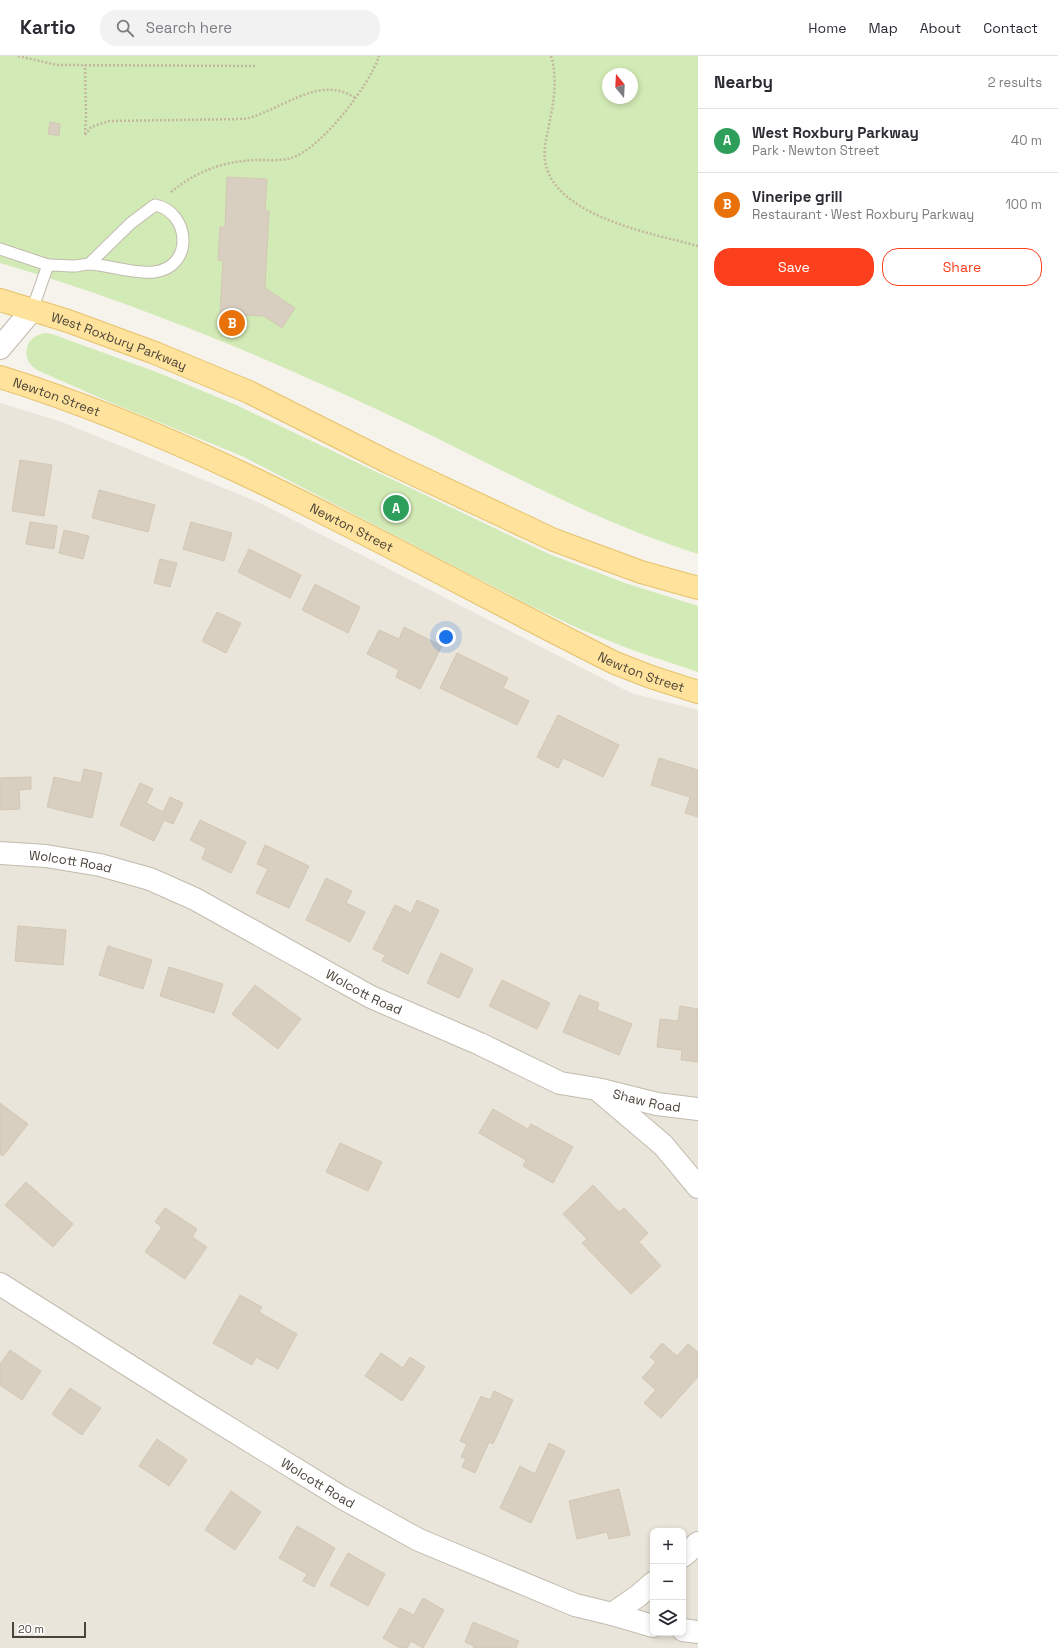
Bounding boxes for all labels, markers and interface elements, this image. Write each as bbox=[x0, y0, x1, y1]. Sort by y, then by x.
search box bbox=[100, 10, 380, 46]
text: Kartio bbox=[20, 15, 76, 40]
icon: search bbox=[114, 17, 136, 39]
text: Search here bbox=[146, 18, 232, 37]
text: Home bbox=[808, 19, 846, 37]
text: Map bbox=[868, 19, 898, 37]
text: About bbox=[920, 19, 961, 37]
text: Contact bbox=[983, 19, 1038, 37]
north arrow bbox=[602, 68, 638, 104]
text: Nearby bbox=[714, 71, 773, 93]
text: 2 results bbox=[988, 74, 1042, 91]
text: West Roxbury Parkway bbox=[752, 123, 919, 142]
text: A bbox=[723, 132, 731, 149]
text: 40 m bbox=[1011, 132, 1042, 149]
text: Park · Newton Street bbox=[752, 142, 880, 159]
text: Vineripe grill bbox=[752, 187, 843, 206]
text: B bbox=[723, 196, 731, 213]
text: 100 m bbox=[1005, 196, 1042, 213]
text: Restaurant · West Roxbury Parkway bbox=[752, 206, 974, 223]
button: Save bbox=[714, 248, 874, 286]
button: Share bbox=[882, 248, 1042, 286]
street label: West Roxbury Parkway bbox=[49, 308, 189, 374]
pin: B bbox=[219, 308, 245, 338]
street label: Newton Street bbox=[11, 374, 103, 420]
pin: A bbox=[383, 493, 409, 523]
street label: Newton Street bbox=[307, 499, 396, 556]
your location bbox=[436, 627, 456, 647]
street label: Newton Street bbox=[595, 648, 687, 696]
street label: Wolcott Road bbox=[28, 847, 114, 877]
street label: Wolcott Road bbox=[323, 966, 405, 1018]
street label: Shaw Road bbox=[611, 1085, 682, 1116]
street label: Wolcott Road bbox=[278, 1454, 358, 1512]
map controls bbox=[650, 1528, 686, 1636]
button: + bbox=[650, 1528, 686, 1564]
button: − bbox=[650, 1564, 686, 1600]
button: layers bbox=[650, 1600, 686, 1636]
scale bar bbox=[12, 1620, 86, 1639]
text: 20 m bbox=[18, 1622, 44, 1636]

